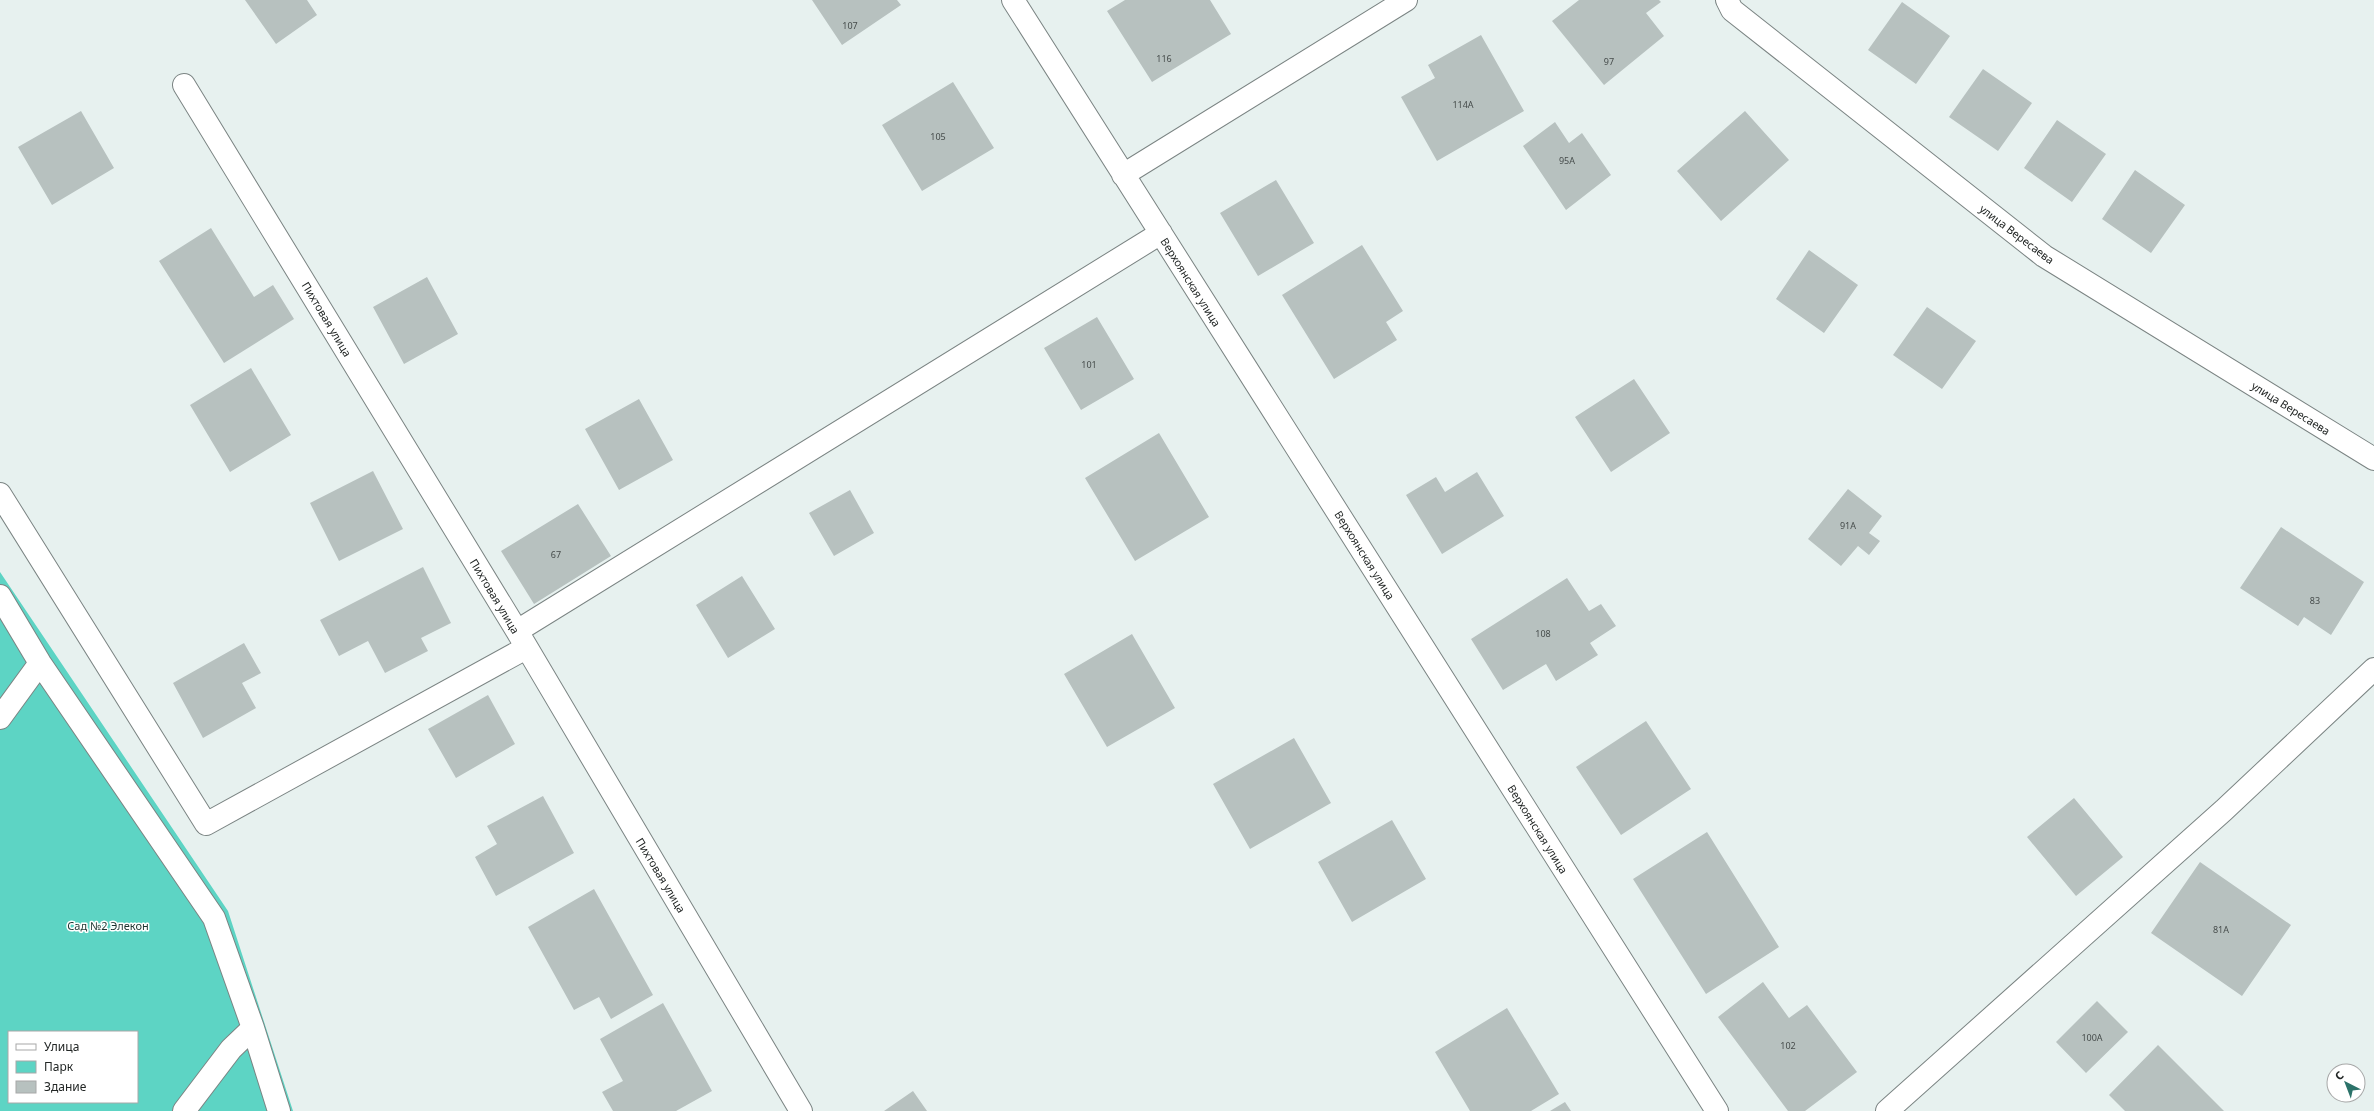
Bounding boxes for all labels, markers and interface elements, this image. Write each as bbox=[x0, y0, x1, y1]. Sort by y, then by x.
house number: 107 bbox=[842, 19, 858, 32]
house number: 116 bbox=[1156, 52, 1172, 65]
house number: 97 bbox=[1604, 55, 1614, 68]
house number: 114А bbox=[1452, 98, 1474, 111]
house number: 105 bbox=[930, 130, 946, 143]
house number: 95А bbox=[1559, 154, 1575, 167]
street label: улица Вересаева bbox=[1977, 201, 2057, 267]
street label: Верхоянская улица bbox=[1158, 235, 1224, 329]
street label: Пихтовая улица bbox=[299, 279, 355, 359]
house number: 101 bbox=[1081, 358, 1097, 371]
street label: улица Вересаева bbox=[2249, 378, 2333, 438]
street label: Верхоянская улица bbox=[1332, 508, 1398, 602]
house number: 91А bbox=[1840, 519, 1856, 532]
house number: 67 bbox=[551, 548, 561, 561]
street label: Пихтовая улица bbox=[467, 556, 523, 636]
house number: 83 bbox=[2310, 594, 2320, 607]
house number: 108 bbox=[1535, 627, 1551, 640]
street label: Верхоянская улица bbox=[1505, 782, 1571, 876]
street label: Пихтовая улица bbox=[633, 835, 689, 915]
park label: Сад №2 Элекон bbox=[67, 918, 149, 933]
house number: 81А bbox=[2213, 923, 2229, 936]
legend bbox=[8, 1031, 138, 1103]
house number: 100А bbox=[2081, 1031, 2103, 1044]
text: Улица bbox=[44, 1038, 79, 1055]
house number: 102 bbox=[1780, 1039, 1796, 1052]
text: Парк bbox=[44, 1058, 74, 1075]
north arrow bbox=[2326, 1063, 2366, 1103]
text: С bbox=[2331, 1067, 2347, 1083]
text: Здание bbox=[44, 1078, 87, 1095]

